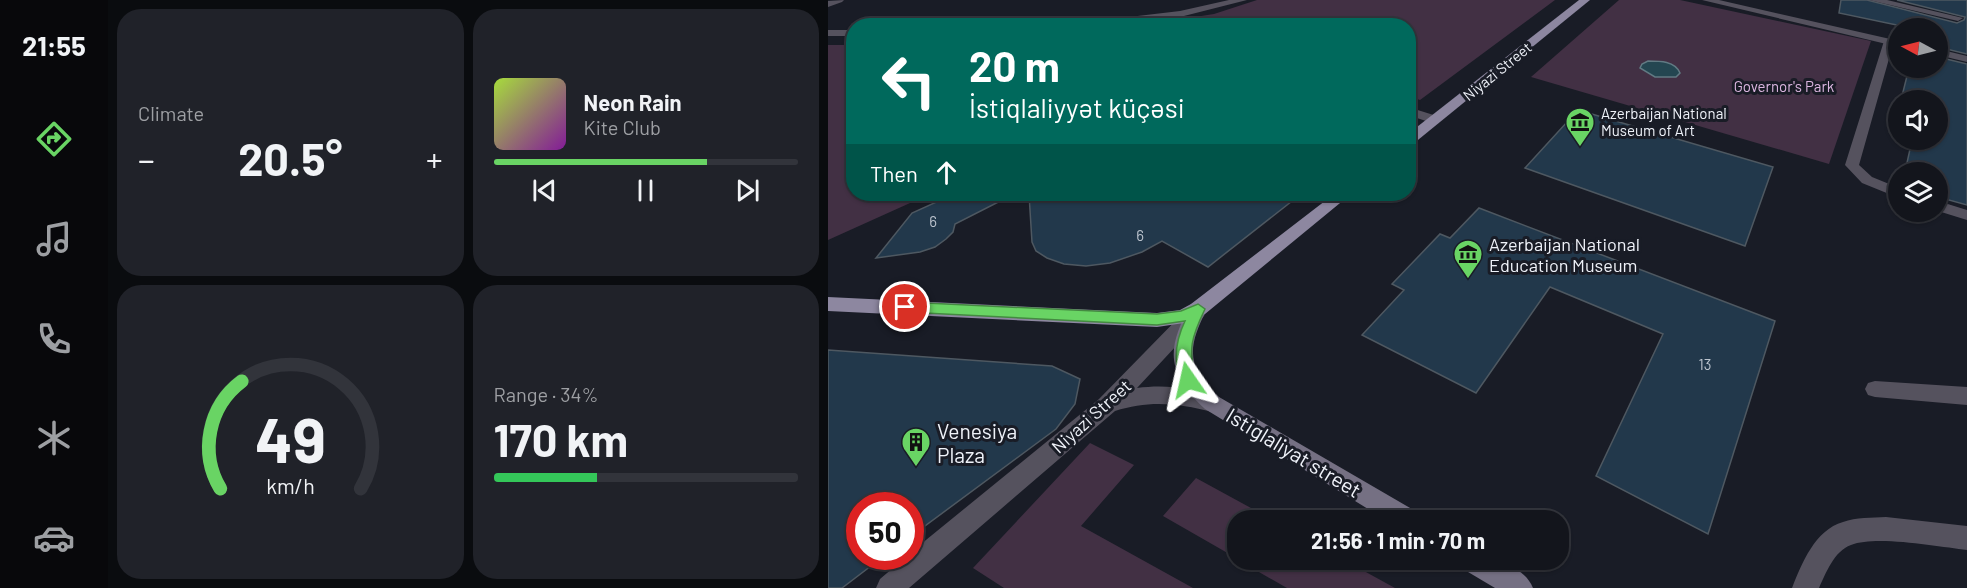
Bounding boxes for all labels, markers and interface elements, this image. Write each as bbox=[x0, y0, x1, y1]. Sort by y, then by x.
north arrow bbox=[1888, 18, 1948, 78]
map controls bbox=[1888, 18, 1948, 222]
text: 21:55 bbox=[22, 29, 86, 61]
street label: Niyazi Street bbox=[1459, 38, 1535, 104]
text: 20 m bbox=[969, 40, 1060, 90]
icon: left bbox=[870, 42, 948, 120]
park label: Governor's Park bbox=[1734, 77, 1835, 95]
text: Neon Rain bbox=[584, 89, 682, 115]
button: sound bbox=[1888, 90, 1948, 150]
text: İstiqlaliyyət küçəsi bbox=[969, 91, 1185, 123]
text: Climate bbox=[138, 101, 204, 125]
place label: Azerbaijan National Museum of Art bbox=[1601, 104, 1727, 139]
museum icon: Azerbaijan National Museum of Art bbox=[1564, 106, 1596, 148]
text: Kite Club bbox=[584, 115, 661, 139]
icon: directions bbox=[33, 118, 75, 160]
text: 20.5° bbox=[238, 131, 342, 185]
text: − bbox=[138, 139, 155, 179]
text: + bbox=[426, 139, 443, 179]
icon: ahead bbox=[930, 156, 963, 189]
text: Then bbox=[870, 160, 918, 186]
button: layers bbox=[1888, 162, 1948, 222]
icon: previous bbox=[528, 174, 561, 207]
icon: pause bbox=[629, 174, 662, 207]
icon: next bbox=[731, 174, 764, 207]
house number: 6 bbox=[929, 212, 937, 230]
icon: music bbox=[33, 218, 75, 260]
house number: 6 bbox=[1136, 226, 1144, 244]
place label: Azerbaijan National Education Museum bbox=[1489, 233, 1640, 276]
museum icon: Azerbaijan National Education Museum bbox=[1452, 238, 1484, 280]
pin bbox=[879, 281, 930, 332]
icon: arrive bbox=[888, 290, 921, 323]
icon: phone bbox=[33, 318, 75, 360]
position arrow bbox=[1156, 348, 1220, 412]
house number: 13 bbox=[1699, 355, 1711, 373]
street label: Niyazi Street bbox=[1047, 375, 1135, 457]
text: Range · 34% bbox=[494, 382, 599, 406]
text: 49 bbox=[255, 401, 326, 475]
street label: Istiglaliyat street bbox=[1222, 402, 1366, 502]
text: 170 km bbox=[494, 412, 628, 466]
icon: climate bbox=[33, 417, 75, 459]
place label: Venesiya Plaza bbox=[937, 418, 1017, 467]
building icon: Venesiya Plaza bbox=[900, 426, 932, 468]
text: km/h bbox=[266, 473, 315, 498]
speed limit sign: 50 bbox=[846, 492, 924, 570]
icon: car bbox=[33, 517, 75, 559]
text: 21:56 · 1 min · 70 m bbox=[1311, 527, 1485, 553]

